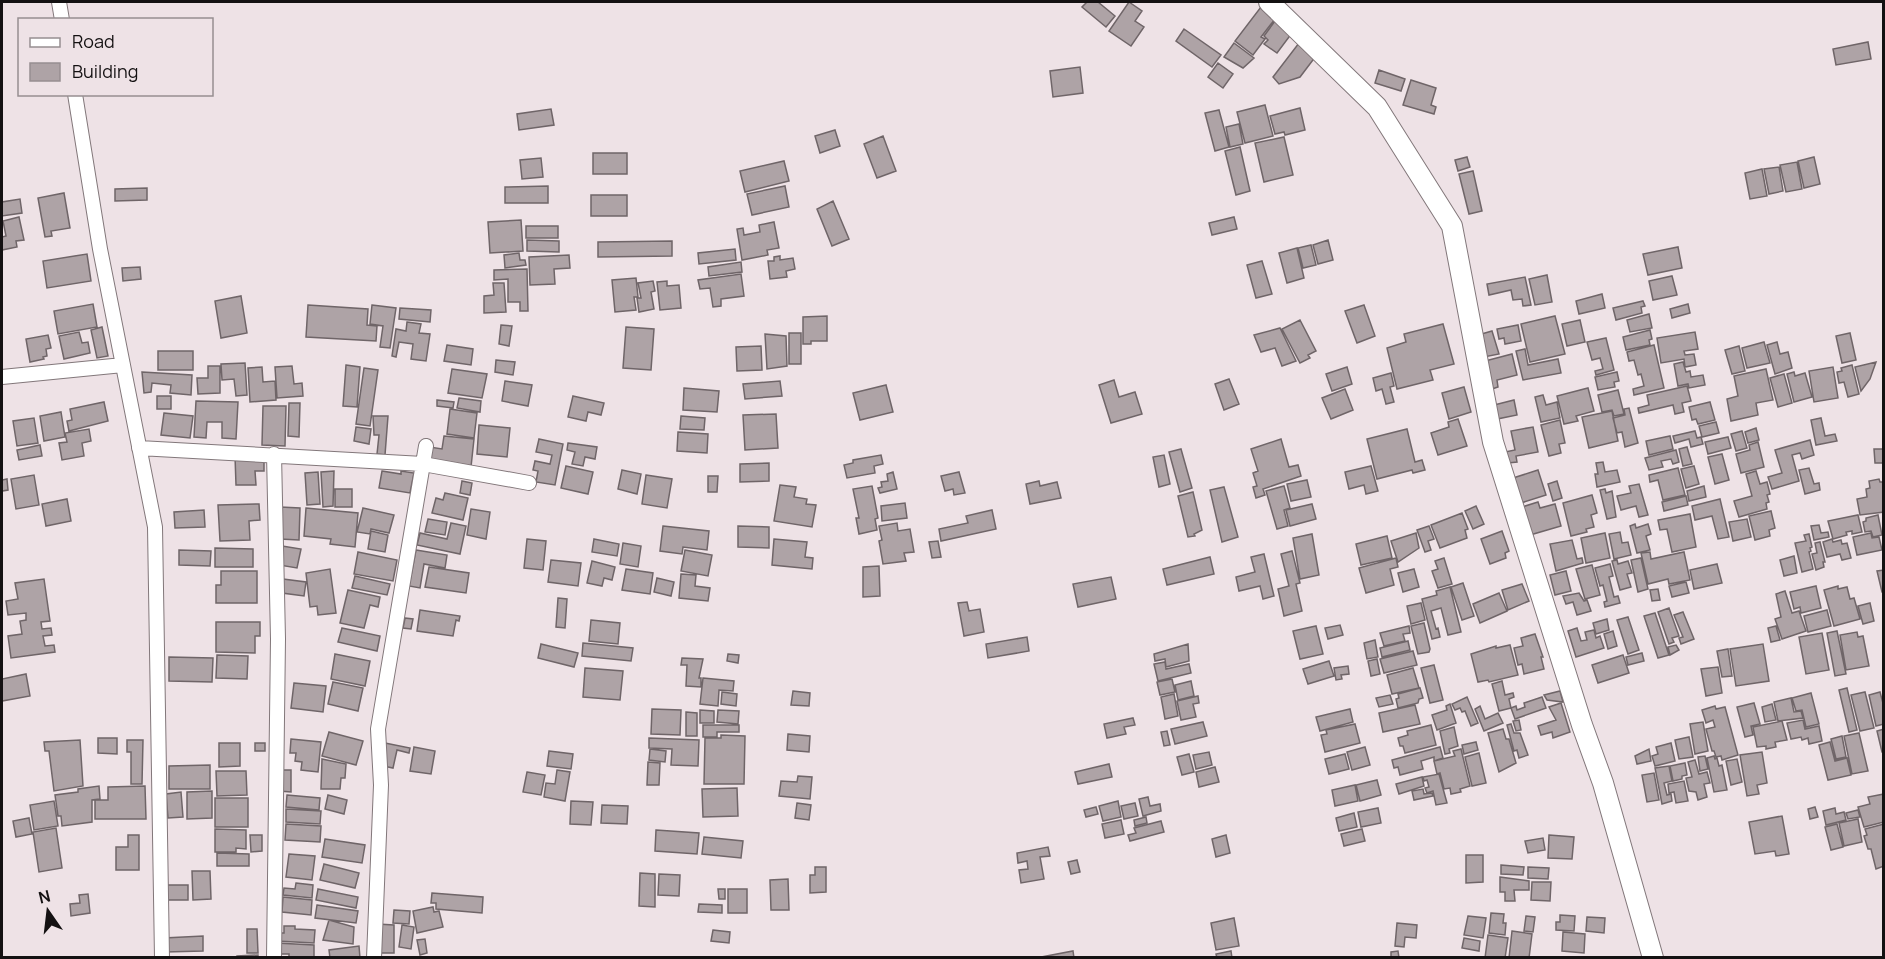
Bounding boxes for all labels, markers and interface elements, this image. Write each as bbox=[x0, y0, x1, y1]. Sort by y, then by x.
legend bbox=[18, 18, 213, 96]
text: Road bbox=[72, 29, 115, 53]
text: Building bbox=[72, 59, 138, 83]
north arrow bbox=[18, 881, 78, 941]
text: N bbox=[36, 884, 53, 909]

